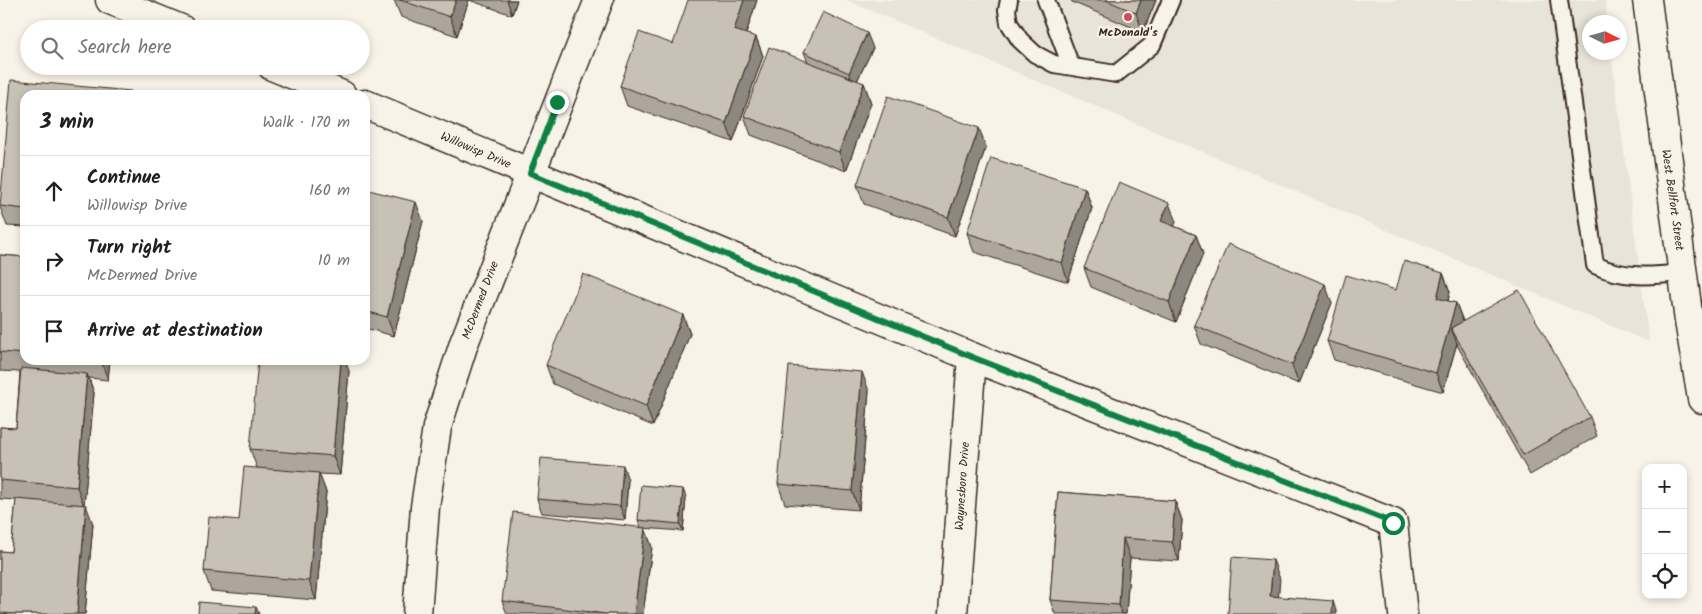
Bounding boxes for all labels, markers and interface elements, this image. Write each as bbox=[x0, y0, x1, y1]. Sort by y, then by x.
marker: McDonald's bbox=[1122, 11, 1134, 23]
north arrow bbox=[1582, 15, 1627, 60]
search box bbox=[20, 20, 370, 75]
place label: McDonald's bbox=[1098, 23, 1158, 42]
text: Search here bbox=[78, 33, 172, 63]
icon: search bbox=[38, 34, 66, 62]
route end bbox=[546, 91, 569, 114]
text: 3 min bbox=[40, 106, 94, 139]
text: Walk · 170 m bbox=[262, 110, 350, 135]
street label: Willowisp Drive bbox=[437, 127, 515, 174]
street label: West Bellfort Street bbox=[1656, 148, 1689, 252]
text: Continue bbox=[87, 163, 160, 193]
icon: ahead bbox=[40, 177, 68, 205]
text: 160 m bbox=[309, 178, 350, 203]
text: Willowisp Drive bbox=[87, 193, 187, 218]
text: Turn right bbox=[87, 233, 172, 263]
icon: right bbox=[40, 247, 68, 275]
text: 10 m bbox=[318, 248, 350, 273]
street label: McDermed Drive bbox=[457, 258, 504, 342]
text: McDermed Drive bbox=[87, 263, 197, 288]
text: Arrive at destination bbox=[87, 316, 263, 346]
icon: arrive bbox=[40, 317, 68, 345]
street label: Waynesboro Drive bbox=[950, 441, 975, 531]
map controls bbox=[1642, 464, 1687, 599]
button: + bbox=[1642, 464, 1687, 509]
button: − bbox=[1642, 509, 1687, 554]
route start bbox=[1382, 512, 1405, 535]
button: locate bbox=[1642, 554, 1687, 599]

